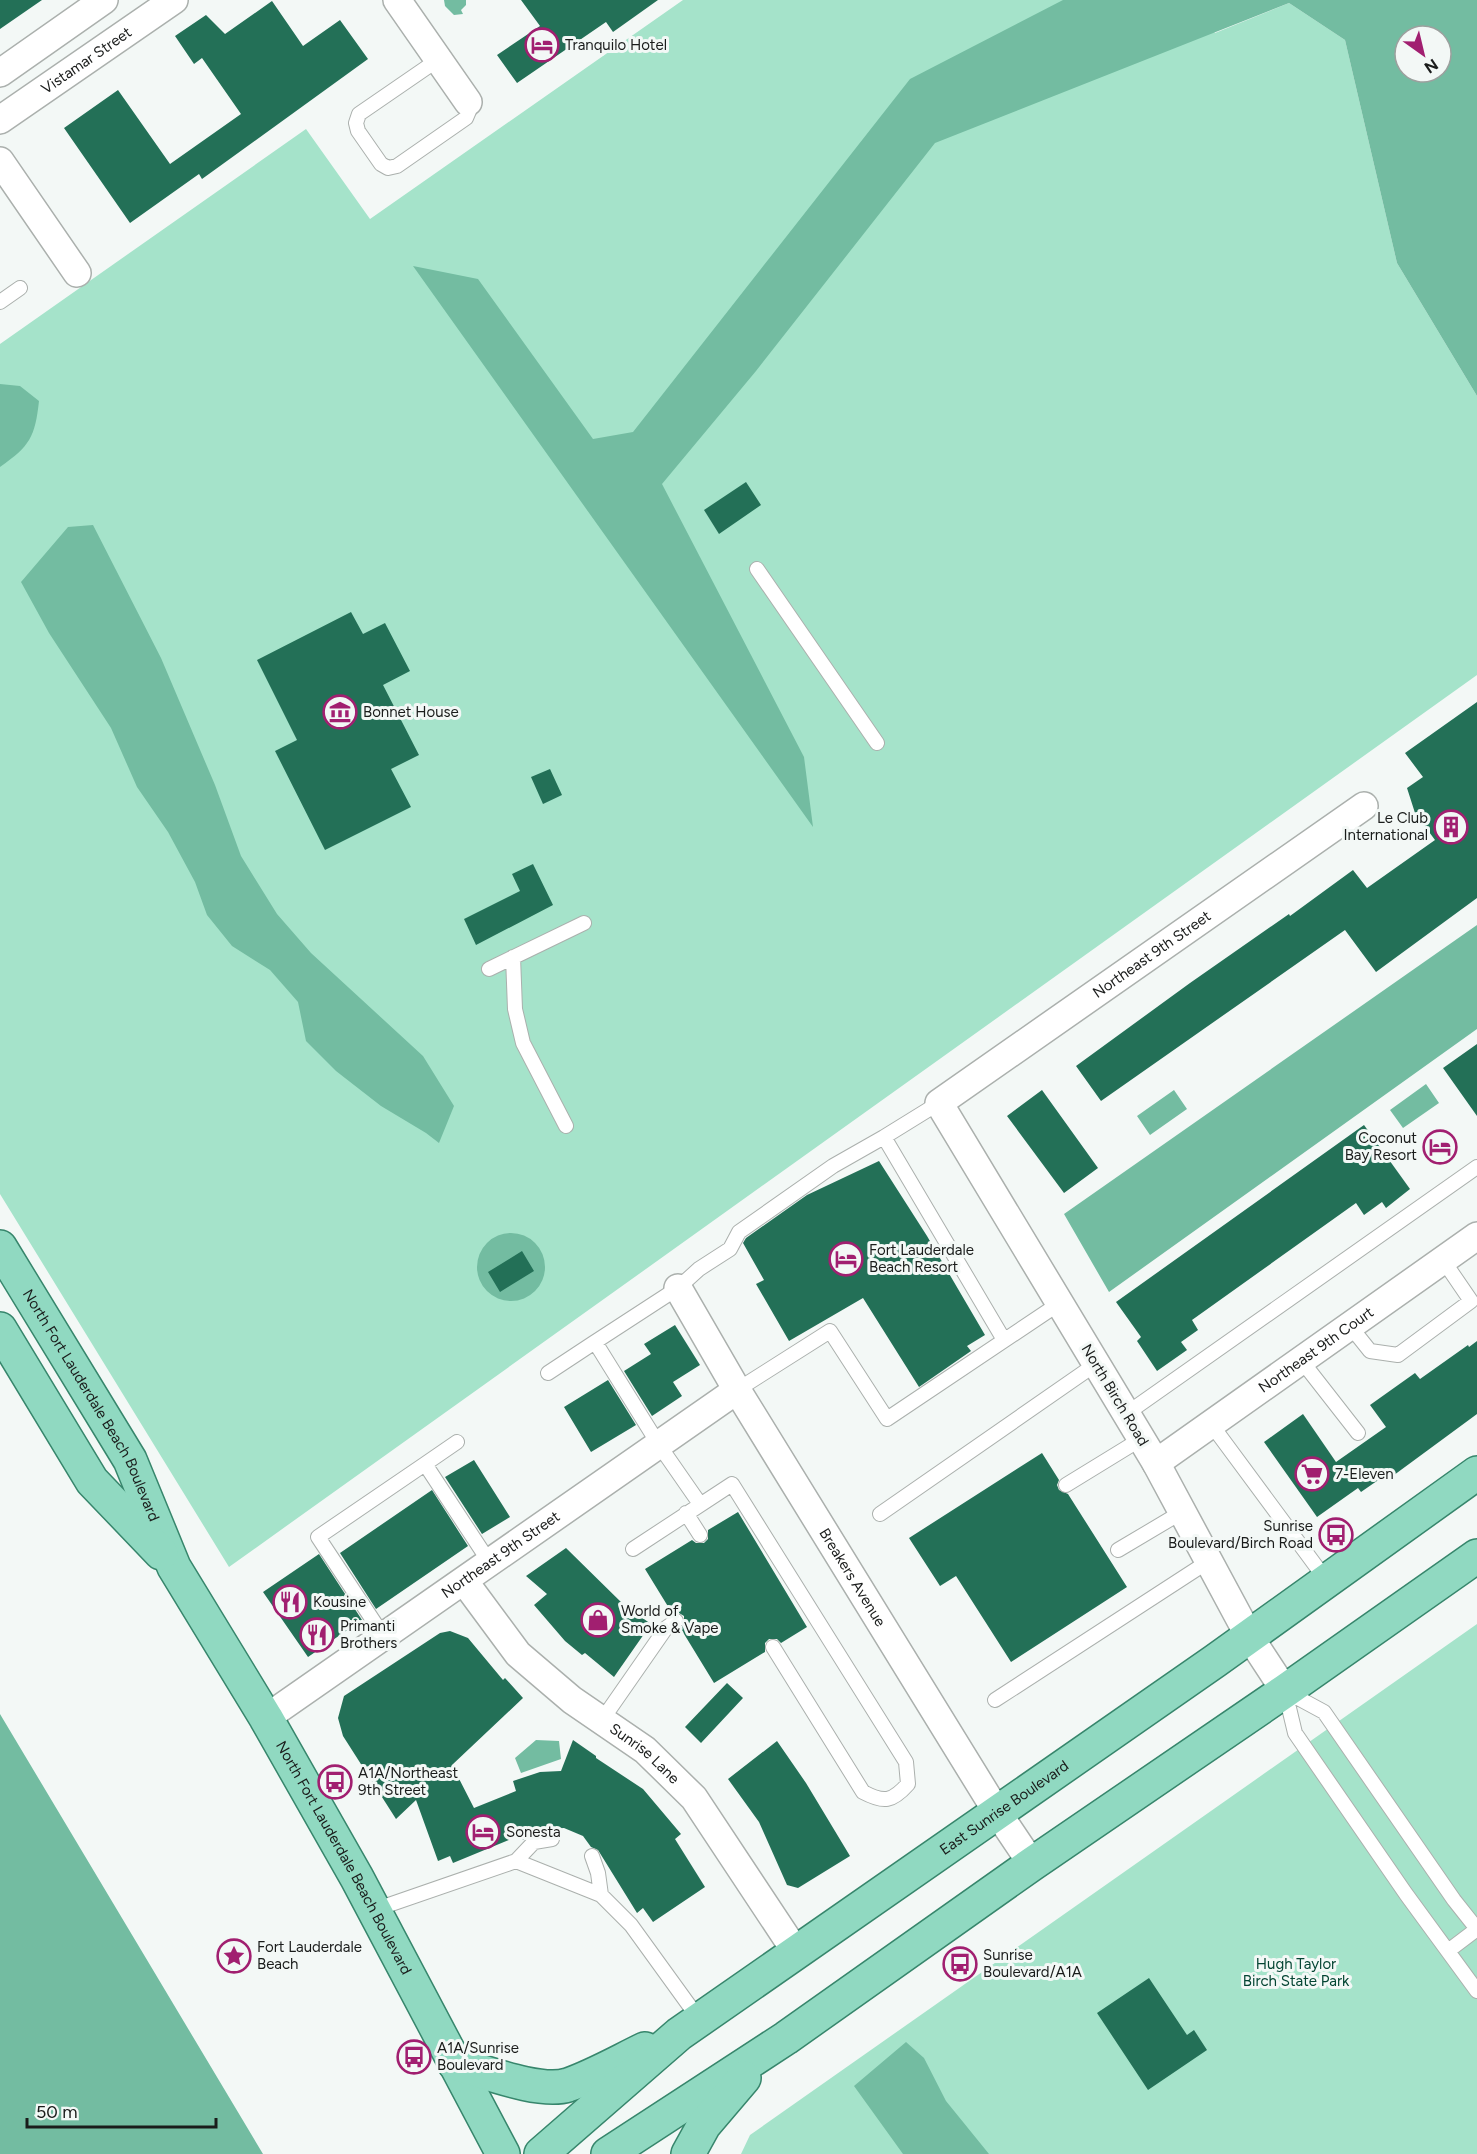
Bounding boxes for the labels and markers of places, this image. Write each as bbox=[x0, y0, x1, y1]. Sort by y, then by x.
hotel icon: Tranquilo Hotel bbox=[524, 27, 560, 63]
place label: Tranquilo Hotel bbox=[565, 36, 667, 54]
museum icon: Bonnet House bbox=[322, 694, 358, 730]
place label: Bonnet House bbox=[363, 703, 459, 721]
place label: Le Club International bbox=[1343, 809, 1428, 844]
building icon: Le Club International bbox=[1433, 809, 1469, 845]
place label: Coconut Bay Resort bbox=[1345, 1129, 1417, 1164]
hotel icon: Coconut Bay Resort bbox=[1422, 1129, 1458, 1165]
hotel icon: Fort Lauderdale Beach Resort bbox=[828, 1241, 864, 1277]
place label: Fort Lauderdale Beach Resort bbox=[869, 1241, 974, 1276]
supermarket icon: 7-Eleven bbox=[1294, 1456, 1330, 1492]
place label: 7-Eleven bbox=[1335, 1465, 1394, 1483]
place label: Sunrise Boulevard/Birch Road bbox=[1168, 1517, 1313, 1552]
bus stop icon: Sunrise Boulevard/Birch Road bbox=[1318, 1517, 1354, 1553]
restaurant icon: Kousine bbox=[272, 1584, 308, 1620]
place label: Kousine bbox=[313, 1593, 366, 1611]
shop icon: World of Smoke & Vape bbox=[580, 1602, 616, 1638]
place label: World of Smoke & Vape bbox=[621, 1602, 719, 1637]
restaurant icon: Primanti Brothers bbox=[299, 1617, 335, 1653]
place label: Primanti Brothers bbox=[340, 1617, 397, 1652]
bus stop icon: A1A/Northeast 9th Street bbox=[317, 1764, 353, 1800]
place label: A1A/Northeast 9th Street bbox=[358, 1764, 459, 1799]
hotel icon: Sonesta bbox=[465, 1814, 501, 1850]
place label: Sonesta bbox=[506, 1823, 561, 1841]
place icon: Fort Lauderdale Beach bbox=[216, 1938, 252, 1974]
place label: Fort Lauderdale Beach bbox=[257, 1938, 362, 1973]
bus stop icon: Sunrise Boulevard/A1A bbox=[942, 1946, 978, 1982]
place label: Sunrise Boulevard/A1A bbox=[983, 1946, 1082, 1981]
bus stop icon: A1A/Sunrise Boulevard bbox=[396, 2039, 432, 2075]
place label: A1A/Sunrise Boulevard bbox=[437, 2039, 519, 2074]

